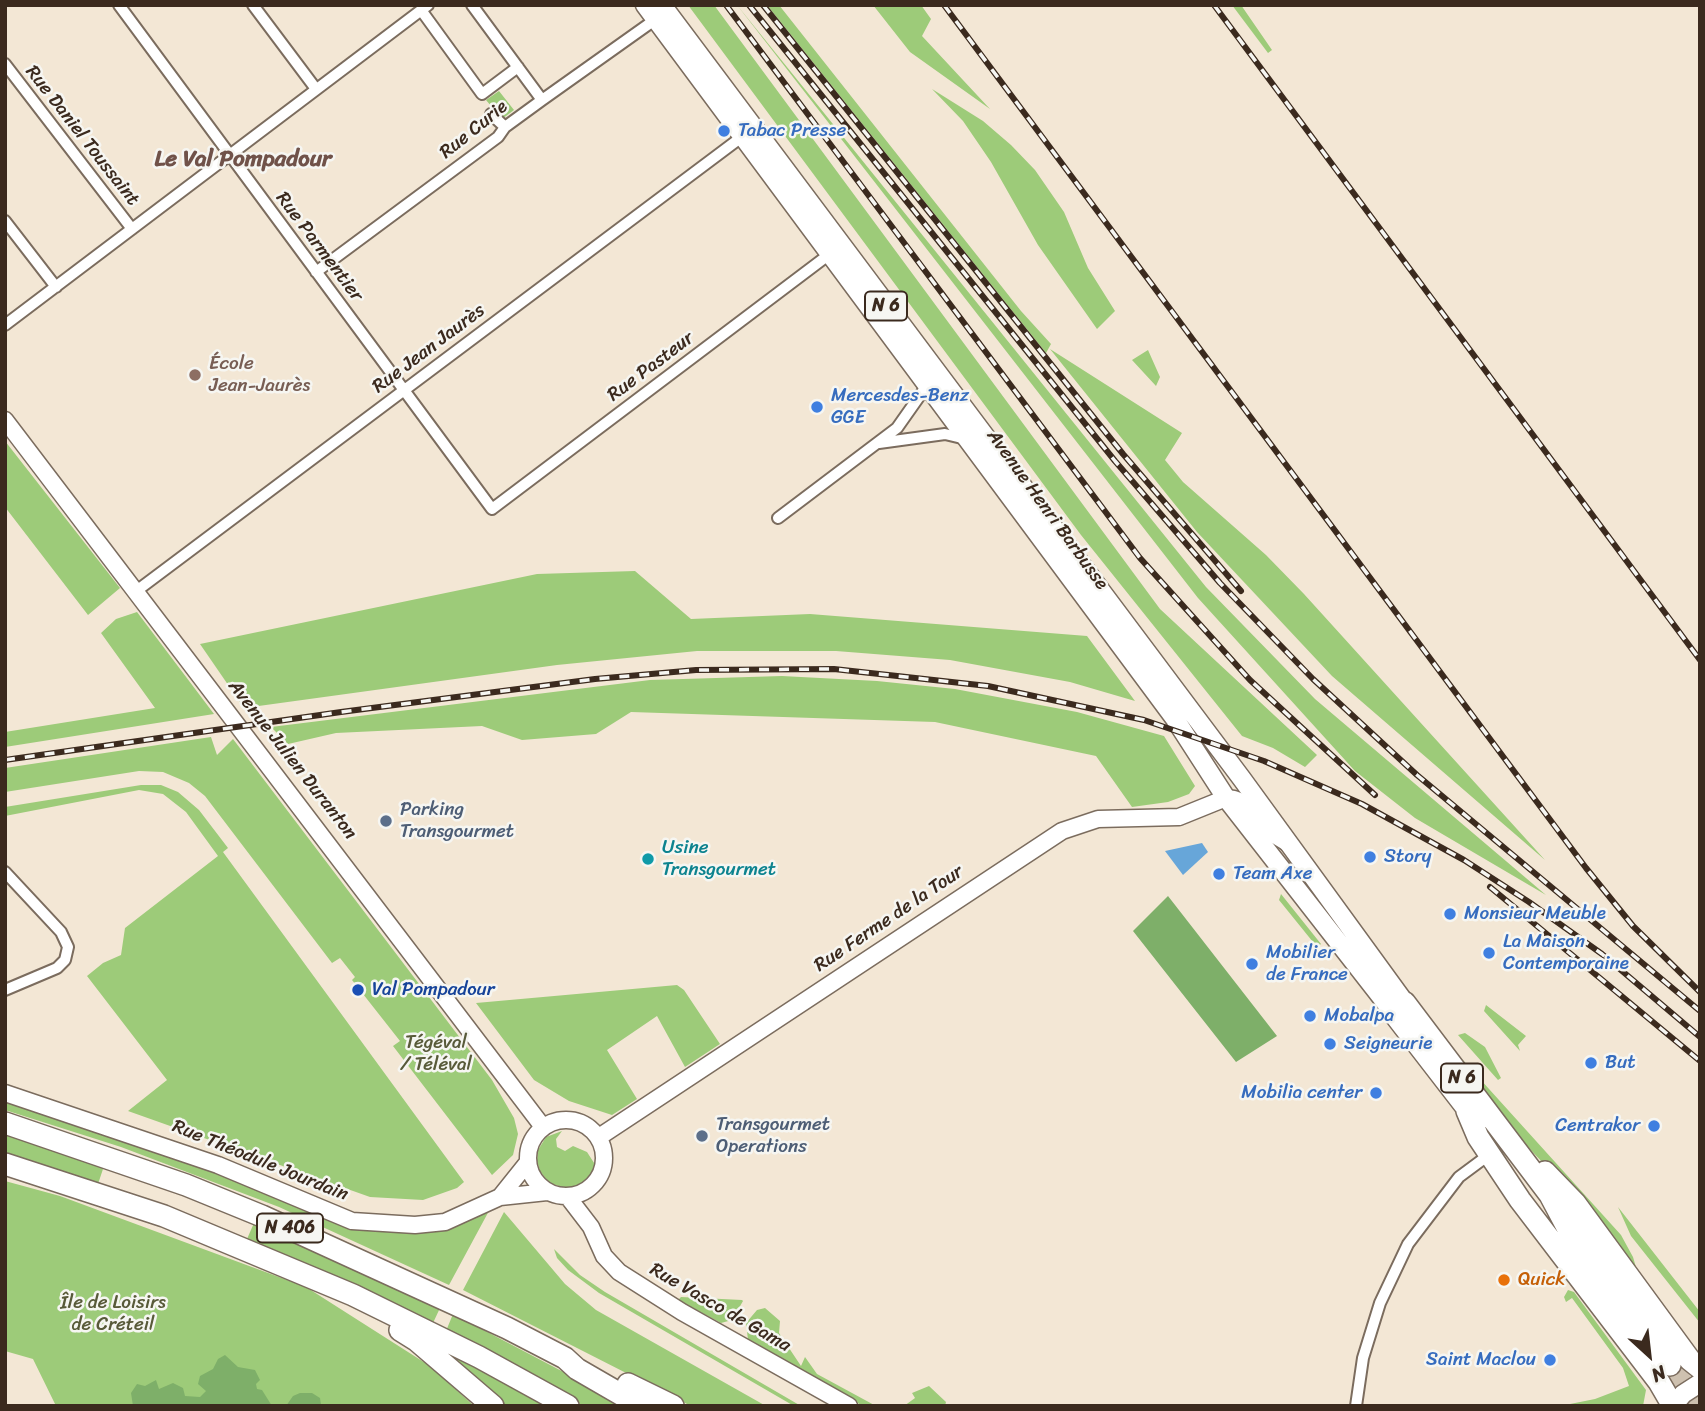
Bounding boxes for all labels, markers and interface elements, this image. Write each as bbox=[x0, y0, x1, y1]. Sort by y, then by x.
street label: Rue Daniel Toussaint bbox=[20, 61, 144, 211]
street label: Rue Curie bbox=[435, 96, 513, 164]
place label: Tabac Presse bbox=[738, 120, 846, 142]
marker: Tabac Presse bbox=[716, 123, 732, 139]
district label: Le Val Pompadour bbox=[155, 146, 331, 174]
street label: Rue Parmentier bbox=[270, 188, 368, 306]
road number: N 6 bbox=[865, 292, 907, 320]
street label: Rue Jean Jaurès bbox=[368, 299, 490, 399]
street label: Rue Pasteur bbox=[603, 327, 699, 407]
place label: École Jean-Jaurès bbox=[209, 353, 310, 397]
marker: École Jean-Jaurès bbox=[187, 367, 203, 383]
place label: Mercesdes-Benz GGE bbox=[831, 385, 969, 429]
marker: Mercesdes-Benz GGE bbox=[809, 399, 825, 415]
street label: Avenue Henri Barbusse bbox=[981, 425, 1113, 595]
street label: Avenue Julien Duranton bbox=[223, 676, 361, 844]
place label: Parking Transgourmet bbox=[400, 799, 514, 843]
marker: Parking Transgourmet bbox=[378, 813, 394, 829]
place label: Usine Transgourmet bbox=[662, 837, 776, 881]
place label: Story bbox=[1384, 846, 1431, 868]
marker: Story bbox=[1362, 849, 1378, 865]
marker: Usine Transgourmet bbox=[640, 851, 656, 867]
street label: Rue Ferme de la Tour bbox=[810, 861, 968, 977]
place label: Team Axe bbox=[1233, 863, 1313, 885]
marker: Team Axe bbox=[1211, 866, 1227, 882]
place label: Monsieur Meuble bbox=[1464, 903, 1606, 925]
marker: Monsieur Meuble bbox=[1442, 906, 1458, 922]
place label: La Maison Contemporaine bbox=[1503, 931, 1629, 975]
place label: Mobilier de France bbox=[1266, 942, 1348, 986]
marker: La Maison Contemporaine bbox=[1481, 945, 1497, 961]
marker: Mobilier de France bbox=[1244, 956, 1260, 972]
place label: Val Pompadour bbox=[372, 979, 495, 1001]
marker: Val Pompadour bbox=[350, 982, 366, 998]
place label: Mobalpa bbox=[1324, 1005, 1394, 1027]
marker: Mobalpa bbox=[1302, 1008, 1318, 1024]
park label: Tégéval / Téléval bbox=[400, 1032, 472, 1076]
place label: Seigneurie bbox=[1344, 1033, 1432, 1055]
marker: Seigneurie bbox=[1322, 1036, 1338, 1052]
place label: But bbox=[1605, 1052, 1635, 1074]
marker: But bbox=[1583, 1055, 1599, 1071]
road number: N 6 bbox=[1441, 1064, 1483, 1092]
place label: Mobilia center bbox=[1241, 1082, 1362, 1104]
marker: Mobilia center bbox=[1368, 1085, 1384, 1101]
place label: Transgourmet Operations bbox=[716, 1114, 830, 1158]
street label: Rue Théodule Jourdain bbox=[169, 1115, 351, 1207]
place label: Centrakor bbox=[1555, 1115, 1640, 1137]
marker: Centrakor bbox=[1646, 1118, 1662, 1134]
marker: Transgourmet Operations bbox=[694, 1128, 710, 1144]
road number: N 406 bbox=[257, 1213, 323, 1242]
street label: Rue Vasco de Gama bbox=[645, 1258, 795, 1358]
place label: Quick bbox=[1518, 1269, 1565, 1291]
marker: Quick bbox=[1496, 1272, 1512, 1288]
park label: Île de Loisirs de Créteil bbox=[60, 1292, 166, 1336]
north arrow bbox=[1614, 1320, 1684, 1390]
place label: Saint Maclou bbox=[1426, 1349, 1536, 1371]
marker: Saint Maclou bbox=[1542, 1352, 1558, 1368]
text: N bbox=[1645, 1356, 1672, 1392]

